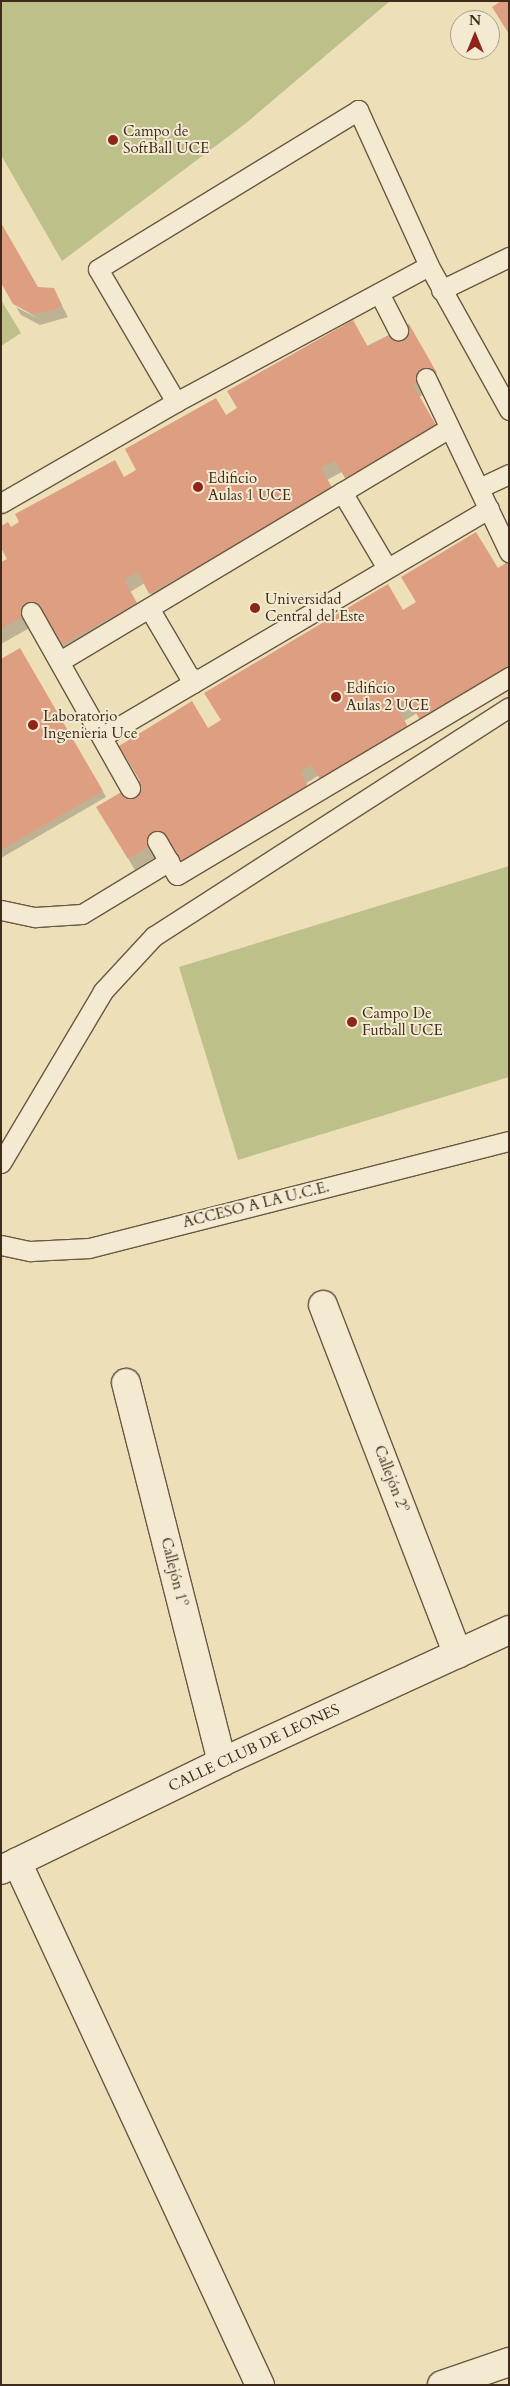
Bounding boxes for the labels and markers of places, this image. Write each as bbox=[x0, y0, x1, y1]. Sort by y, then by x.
place label: Campo de SoftBall UCE bbox=[123, 122, 209, 157]
marker: Campo de SoftBall UCE bbox=[107, 134, 119, 146]
place label: Edificio Aulas 1 UCE bbox=[208, 469, 291, 504]
marker: Edificio Aulas 1 UCE bbox=[192, 481, 204, 493]
place label: Universidad Central del Este bbox=[265, 590, 365, 625]
marker: Universidad Central del Este bbox=[249, 602, 261, 614]
place label: Edificio Aulas 2 UCE bbox=[346, 679, 429, 714]
marker: Edificio Aulas 2 UCE bbox=[330, 691, 342, 703]
place label: Laboratorio Ingenieria Uce bbox=[43, 707, 138, 742]
marker: Laboratorio Ingenieria Uce bbox=[27, 719, 39, 731]
place label: Campo De Futball UCE bbox=[362, 1004, 443, 1039]
marker: Campo De Futball UCE bbox=[346, 1016, 358, 1028]

